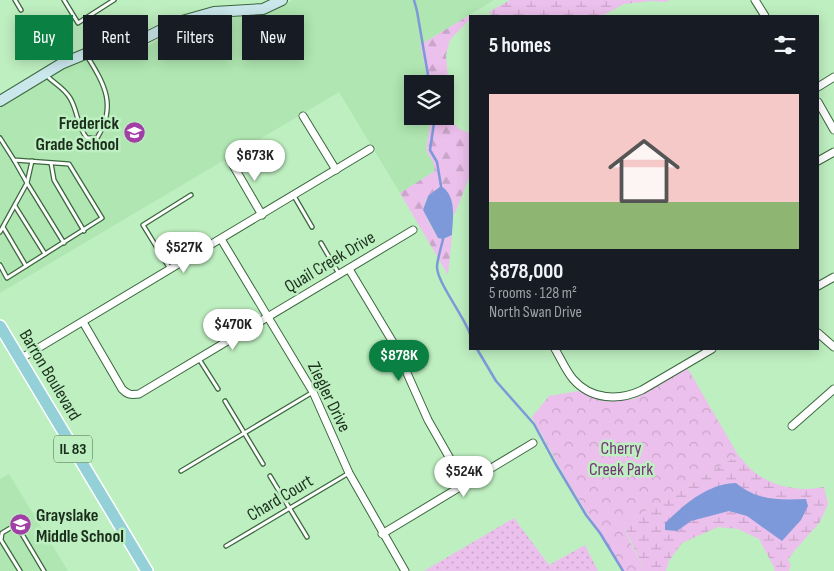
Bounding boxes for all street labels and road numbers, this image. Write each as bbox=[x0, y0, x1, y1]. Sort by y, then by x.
street label: Quail Creek Drive bbox=[281, 227, 379, 297]
street label: Barron Boulevard bbox=[15, 326, 85, 424]
street label: Ziegler Drive bbox=[303, 359, 355, 435]
road number: IL 83 bbox=[54, 436, 92, 462]
street label: Chard Court bbox=[243, 470, 317, 526]

